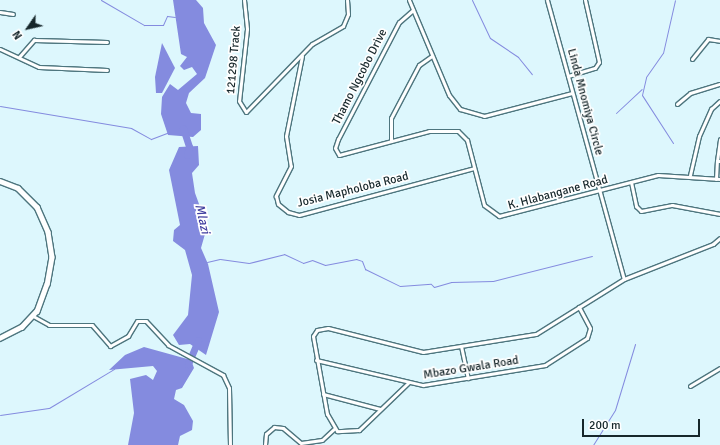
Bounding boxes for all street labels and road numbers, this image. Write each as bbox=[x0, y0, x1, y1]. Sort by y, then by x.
street label: 121298 Track bbox=[224, 25, 244, 95]
street label: Thamo Ngcobo Drive bbox=[330, 27, 390, 127]
street label: Linda Mnomiya Circle bbox=[564, 47, 606, 157]
street label: Josia Mapholoba Road bbox=[296, 169, 410, 211]
street label: K. Hlabangane Road bbox=[506, 173, 610, 213]
street label: Mbazo Gwala Road bbox=[422, 353, 520, 383]

